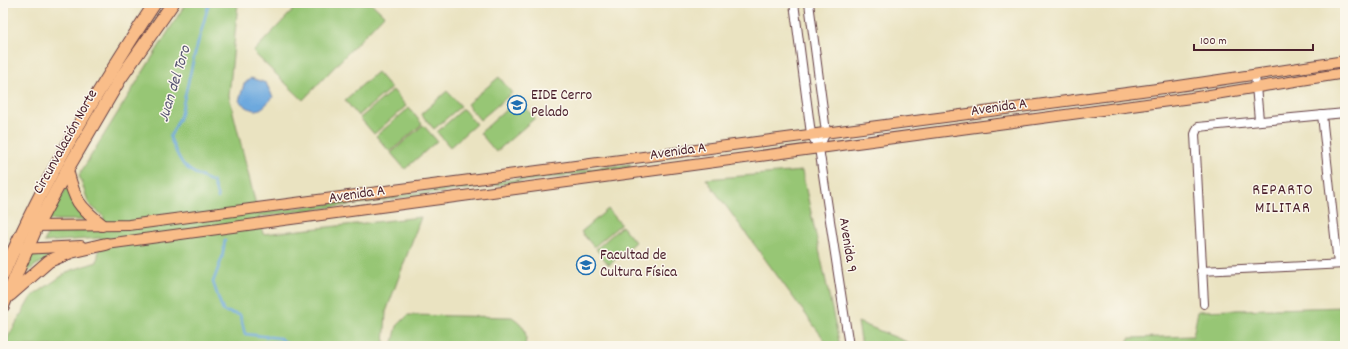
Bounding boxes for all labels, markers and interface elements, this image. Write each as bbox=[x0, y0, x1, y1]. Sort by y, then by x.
scale bar bbox=[1194, 26, 1313, 52]
text: 100 m bbox=[1200, 33, 1227, 50]
water label: Juan del Toro bbox=[153, 42, 198, 125]
street label: Circunvalación Norte bbox=[28, 85, 104, 198]
place label: EIDE Cerro Pelado bbox=[531, 85, 593, 124]
street label: Avenida A bbox=[970, 93, 1028, 123]
school or university icon: EIDE Cerro Pelado bbox=[506, 94, 528, 116]
street label: Avenida A bbox=[649, 137, 707, 167]
district label: REPARTO MILITAR bbox=[1252, 179, 1314, 220]
street label: Avenida A bbox=[328, 180, 386, 210]
street label: Avenida 9 bbox=[832, 216, 862, 274]
place label: Facultad de Cultura Física bbox=[600, 245, 678, 284]
school or university icon: Facultad de Cultura Física bbox=[575, 254, 597, 276]

